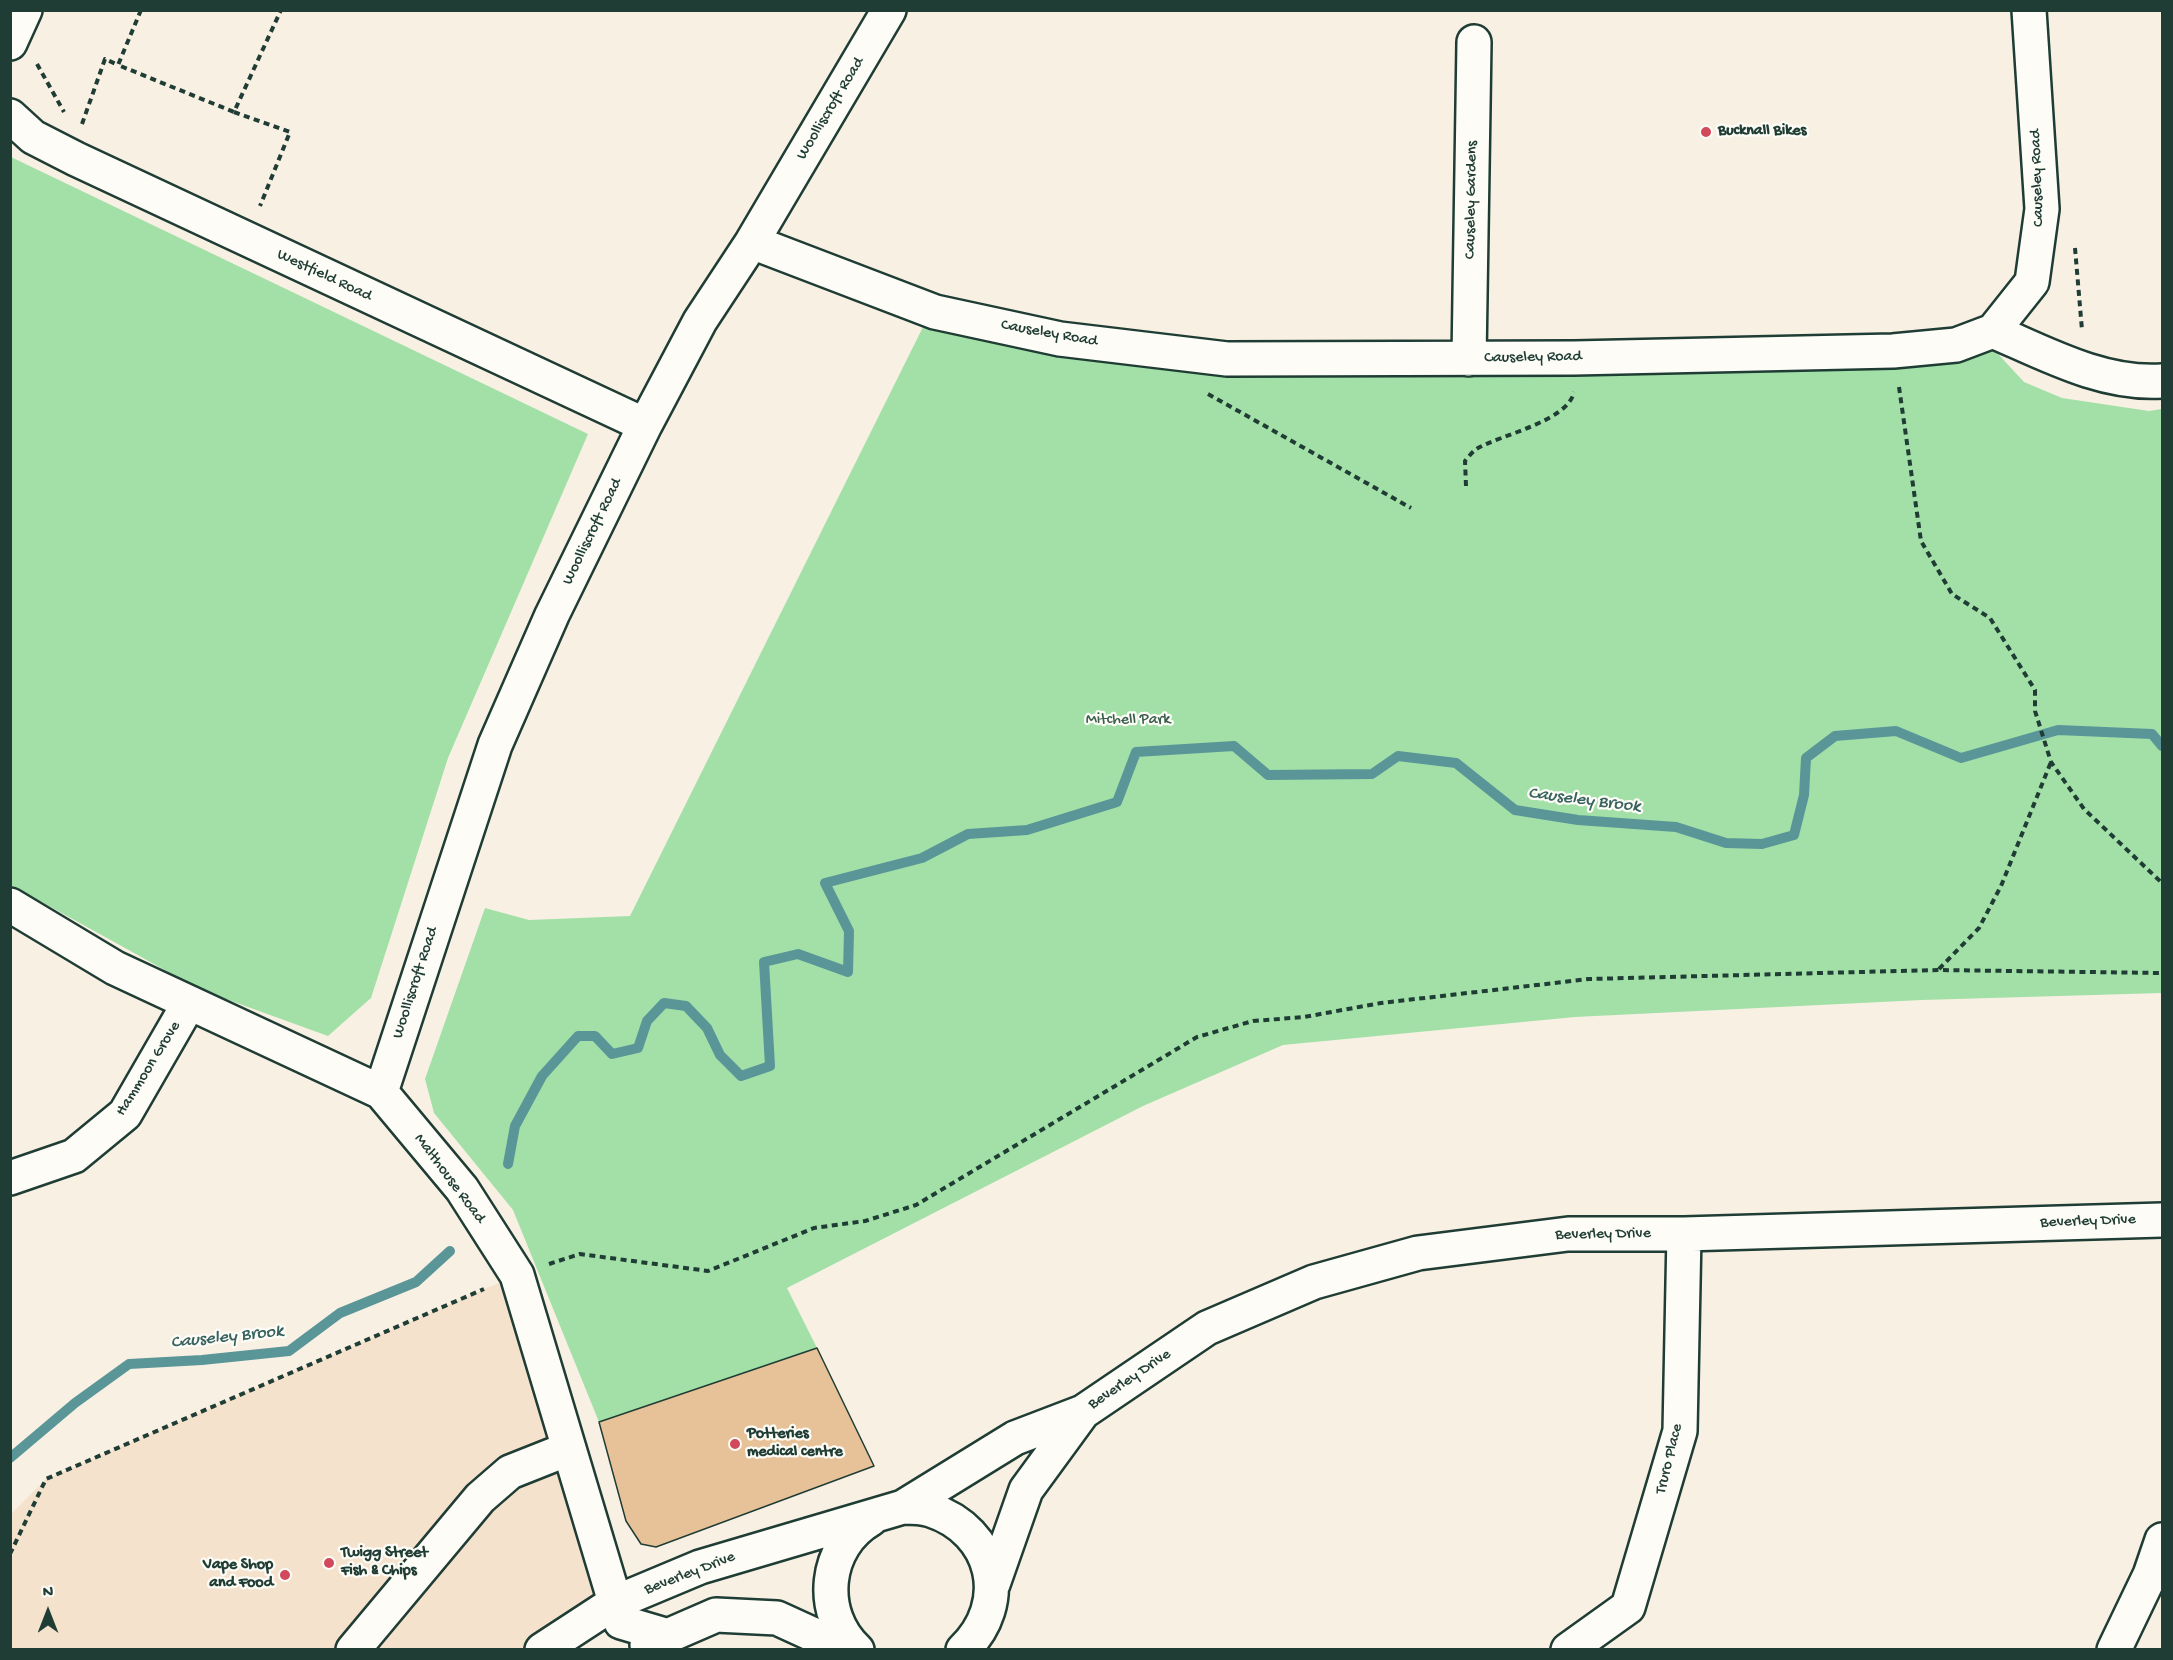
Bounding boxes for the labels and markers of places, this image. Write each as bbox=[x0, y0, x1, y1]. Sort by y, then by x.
place label: Bucknall Bikes bbox=[1718, 122, 1807, 142]
marker: Bucknall Bikes bbox=[1699, 125, 1713, 139]
place label: Potteries medical centre bbox=[747, 1425, 843, 1463]
marker: Potteries medical centre bbox=[728, 1437, 742, 1451]
place label: Twigg Street Fish & Chips bbox=[341, 1544, 428, 1582]
place label: Vape Shop and Food bbox=[203, 1556, 273, 1594]
marker: Twigg Street Fish & Chips bbox=[322, 1556, 336, 1570]
marker: Vape Shop and Food bbox=[278, 1568, 292, 1582]

